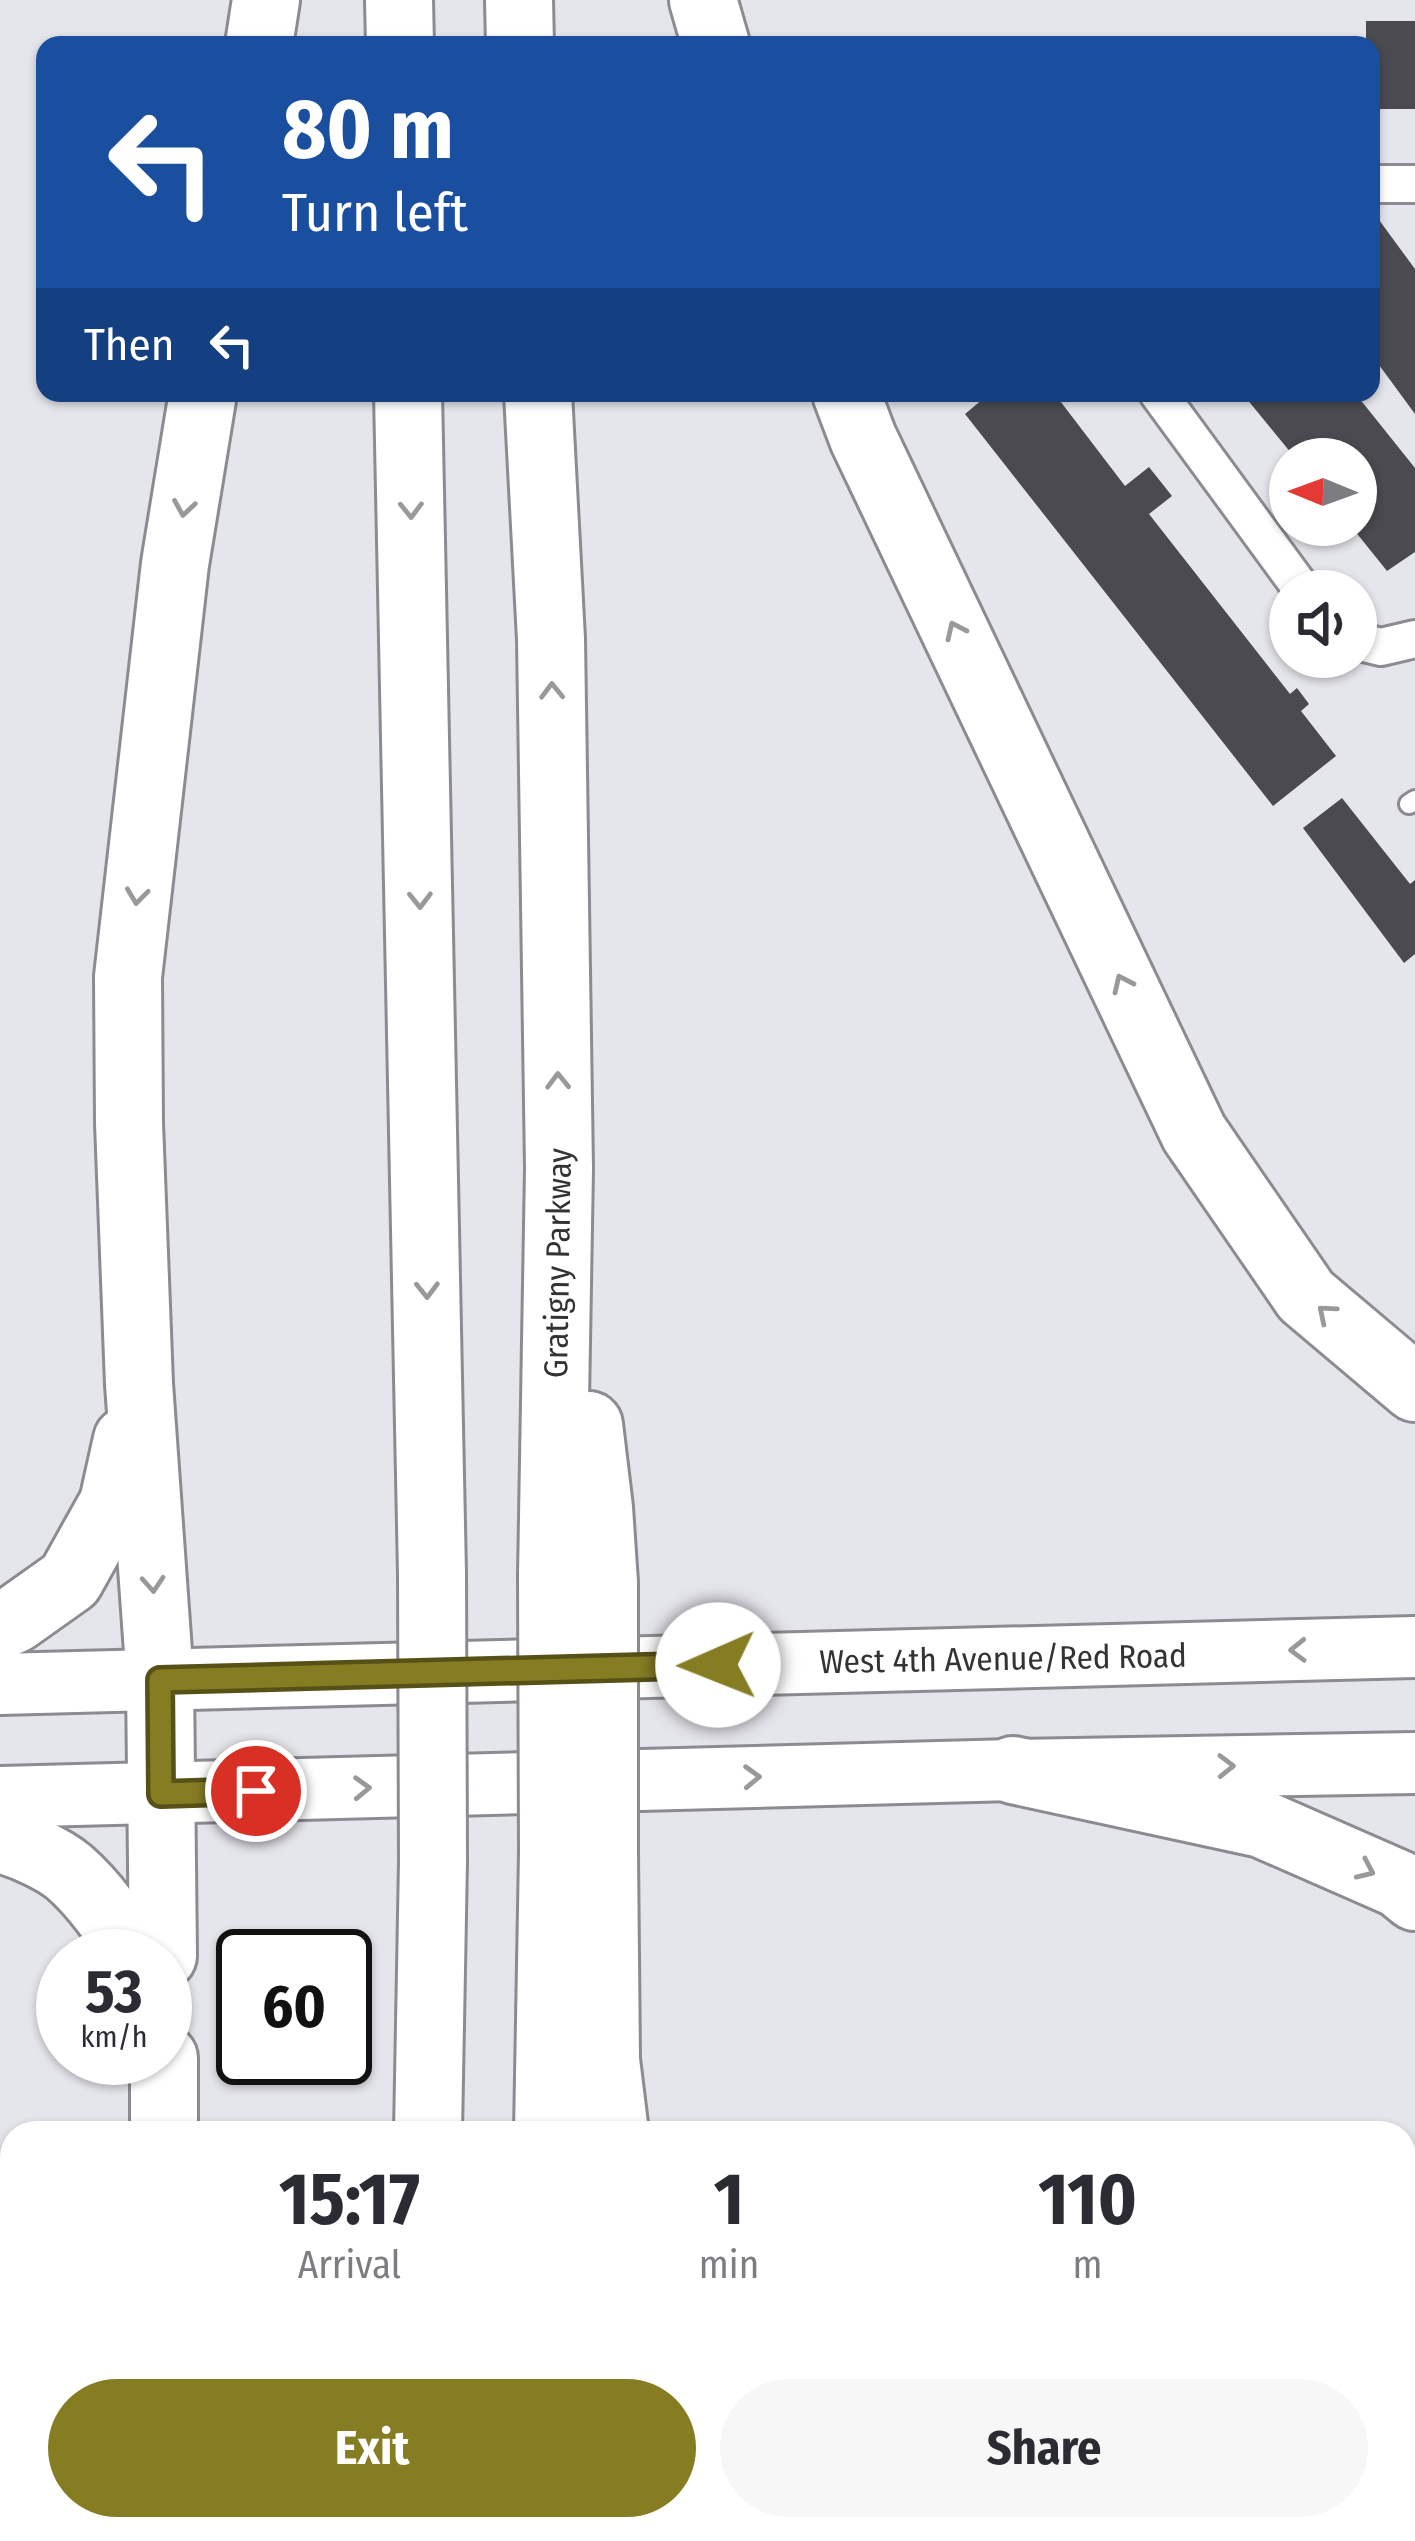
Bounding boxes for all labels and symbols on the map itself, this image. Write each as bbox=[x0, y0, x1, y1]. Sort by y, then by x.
north arrow bbox=[1269, 438, 1377, 546]
one-way arrow bbox=[172, 499, 198, 518]
one-way arrow bbox=[398, 501, 424, 520]
one-way arrow bbox=[946, 621, 969, 642]
one-way arrow bbox=[539, 681, 565, 699]
one-way arrow bbox=[125, 886, 150, 905]
one-way arrow bbox=[407, 892, 433, 910]
one-way arrow bbox=[1113, 974, 1136, 995]
one-way arrow bbox=[545, 1071, 571, 1090]
street label: Gratigny Parkway bbox=[536, 1147, 580, 1378]
one-way arrow bbox=[414, 1282, 440, 1300]
one-way arrow bbox=[1318, 1305, 1340, 1327]
one-way arrow bbox=[140, 1575, 166, 1594]
position arrow bbox=[655, 1602, 781, 1728]
street label: West 4th Avenue/Red Road bbox=[819, 1636, 1187, 1682]
one-way arrow bbox=[1288, 1637, 1307, 1663]
pin bbox=[205, 1740, 307, 1842]
one-way arrow bbox=[1217, 1754, 1236, 1780]
one-way arrow bbox=[743, 1765, 762, 1791]
one-way arrow bbox=[353, 1776, 372, 1802]
one-way arrow bbox=[1354, 1855, 1376, 1879]
speed limit sign: 60 bbox=[216, 1929, 372, 2085]

